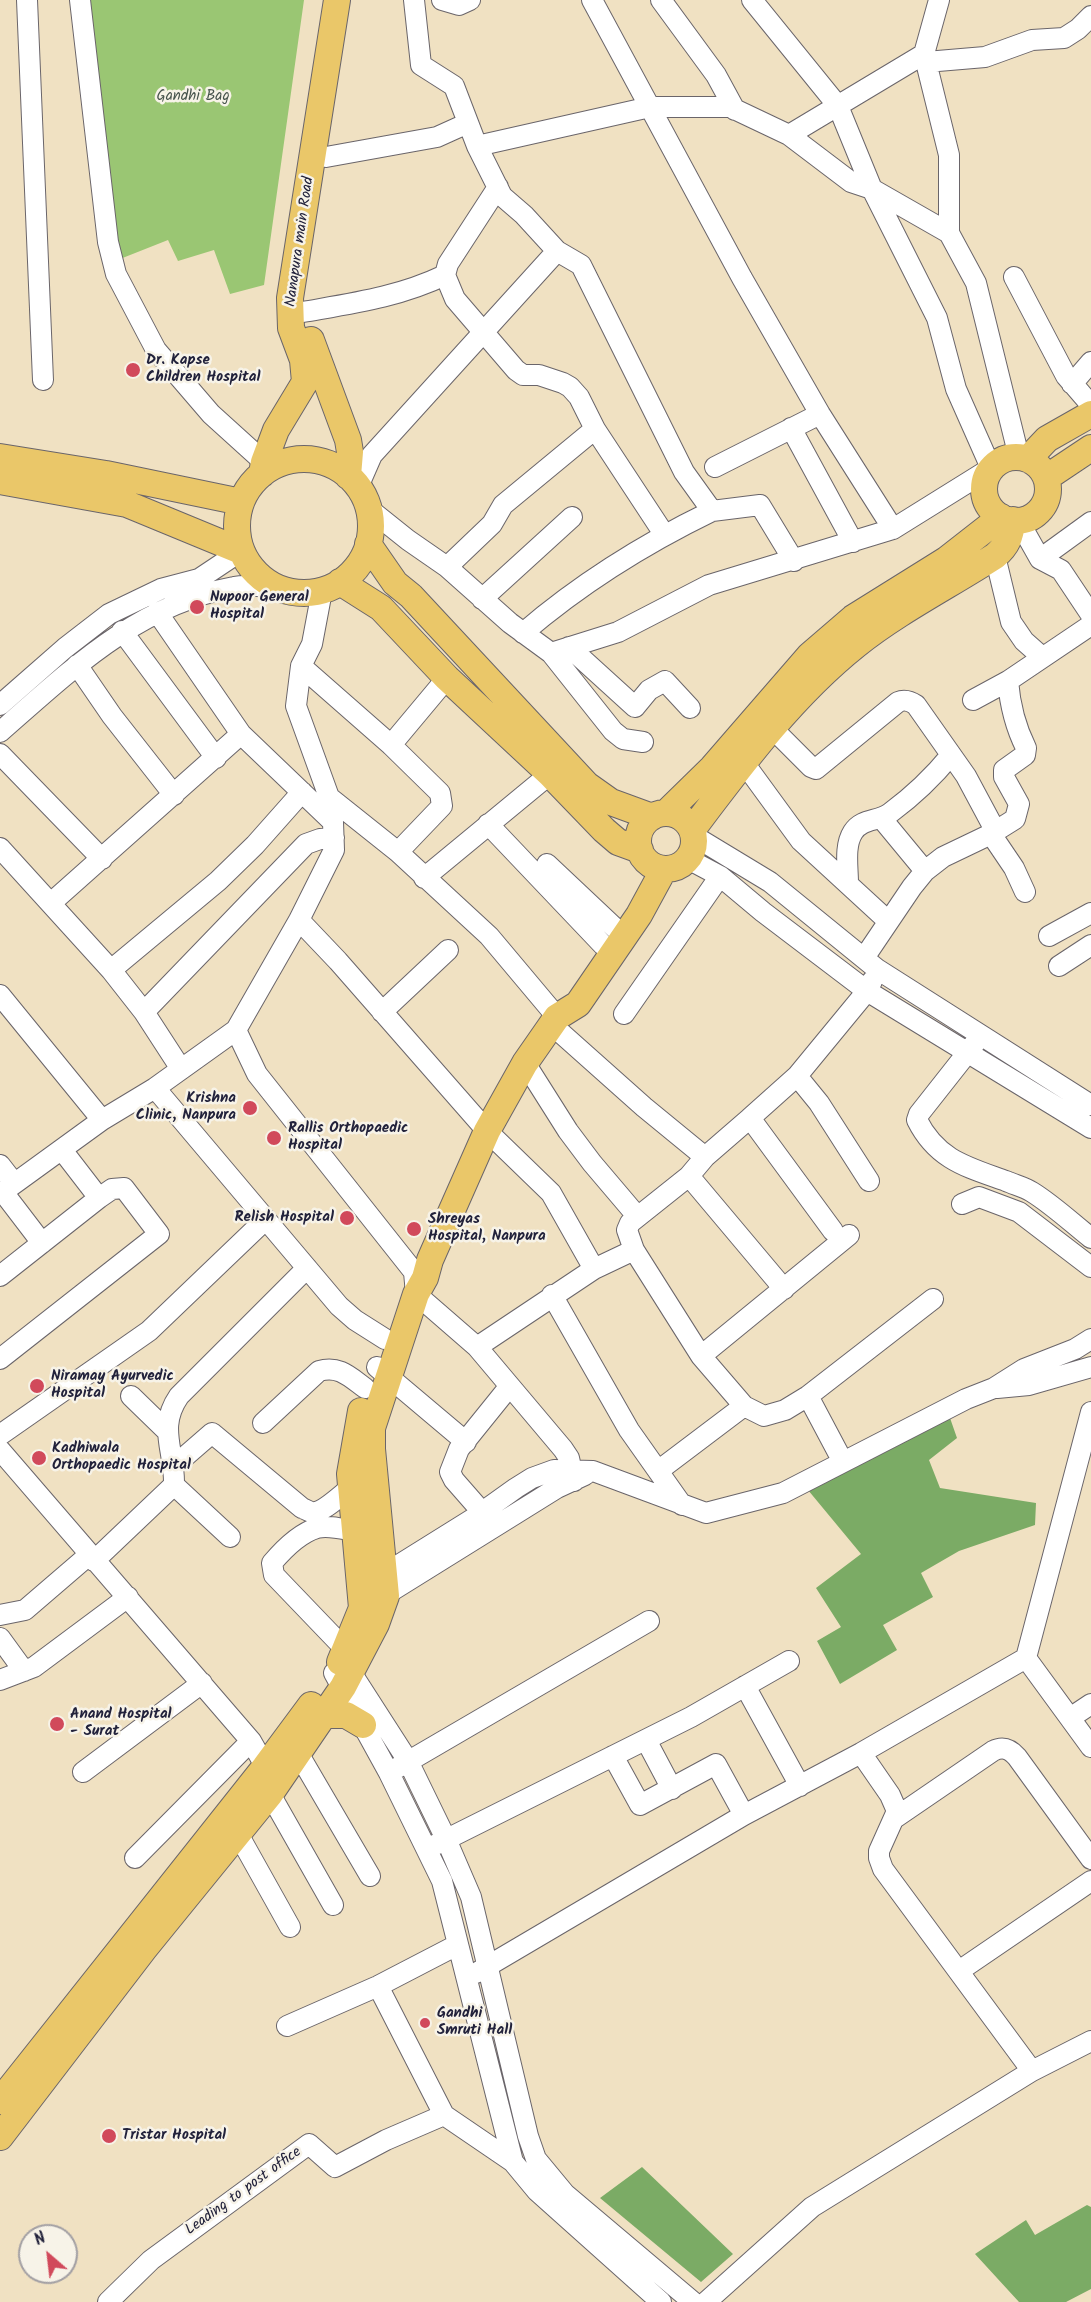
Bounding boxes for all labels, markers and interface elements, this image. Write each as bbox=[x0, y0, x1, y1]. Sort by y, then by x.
park label: Gandhi Bag bbox=[156, 88, 230, 106]
street label: Nanapura main Road bbox=[283, 176, 319, 308]
place label: Dr. Kapse Children Hospital bbox=[146, 352, 260, 387]
marker: Dr. Kapse Children Hospital bbox=[124, 361, 142, 379]
place label: Nupoor General Hospital bbox=[210, 589, 309, 624]
marker: Nupoor General Hospital bbox=[188, 598, 206, 616]
place label: Krishna Clinic, Nanpura bbox=[136, 1090, 236, 1125]
marker: Krishna Clinic, Nanpura bbox=[241, 1099, 259, 1117]
place label: Rallis Orthopaedic Hospital bbox=[288, 1120, 408, 1155]
marker: Rallis Orthopaedic Hospital bbox=[265, 1129, 283, 1147]
place label: Relish Hospital bbox=[235, 1209, 334, 1227]
marker: Relish Hospital bbox=[338, 1209, 356, 1227]
place label: Shreyas Hospital, Nanpura bbox=[428, 1211, 546, 1246]
marker: Shreyas Hospital, Nanpura bbox=[405, 1220, 423, 1238]
place label: Niramay Ayurvedic Hospital bbox=[51, 1368, 174, 1403]
marker: Niramay Ayurvedic Hospital bbox=[28, 1377, 46, 1395]
place label: Kadhiwala Orthopaedic Hospital bbox=[52, 1440, 191, 1475]
marker: Kadhiwala Orthopaedic Hospital bbox=[30, 1449, 48, 1467]
place label: Anand Hospital - Surat bbox=[70, 1706, 172, 1741]
marker: Anand Hospital - Surat bbox=[48, 1715, 66, 1733]
place label: Gandhi Smruti Hall bbox=[437, 2005, 512, 2040]
marker: Gandhi Smruti Hall bbox=[418, 2016, 432, 2030]
marker: Tristar Hospital bbox=[100, 2127, 118, 2145]
place label: Tristar Hospital bbox=[122, 2127, 226, 2145]
street label: Leading to post office bbox=[183, 2144, 305, 2240]
north arrow bbox=[18, 2224, 78, 2284]
text: N bbox=[30, 2226, 51, 2253]

